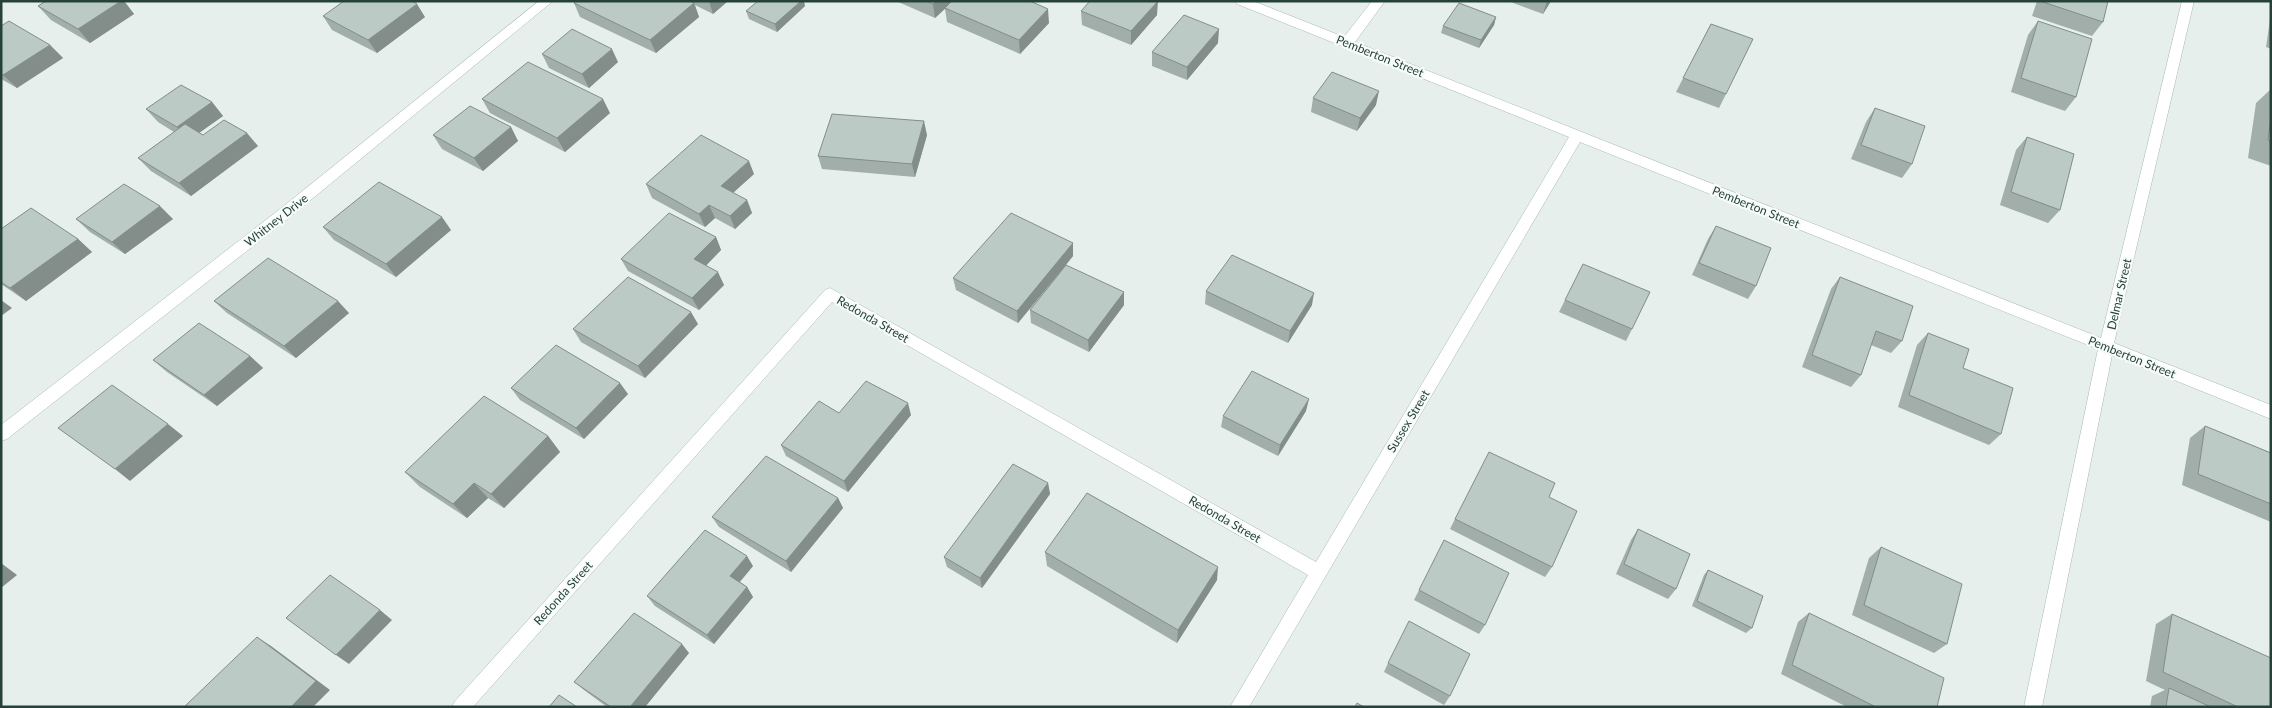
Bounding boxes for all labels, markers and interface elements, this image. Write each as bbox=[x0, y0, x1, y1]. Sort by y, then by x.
street label: Pemberton Street bbox=[1334, 32, 1427, 81]
street label: Pemberton Street bbox=[1710, 183, 1803, 232]
street label: Whitney Drive bbox=[241, 190, 311, 250]
street label: Delmar Street bbox=[2103, 256, 2135, 331]
street label: Redonda Street bbox=[834, 292, 912, 346]
street label: Pemberton Street bbox=[2086, 333, 2179, 382]
street label: Sussex Street bbox=[1383, 386, 1433, 455]
street label: Redonda Street bbox=[1186, 492, 1264, 546]
street label: Redonda Street bbox=[530, 557, 596, 628]

